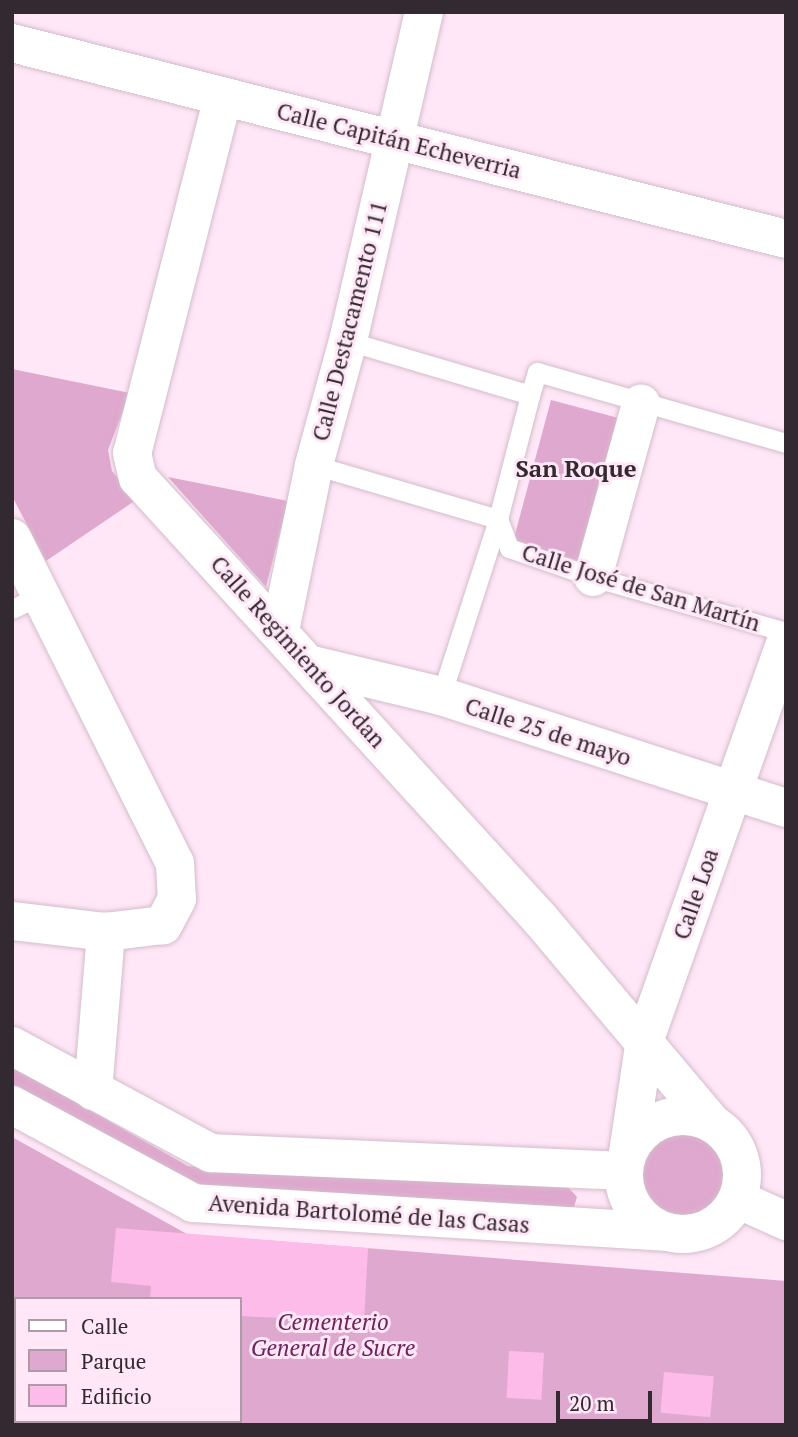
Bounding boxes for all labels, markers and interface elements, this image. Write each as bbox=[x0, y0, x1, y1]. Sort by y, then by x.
street label: Calle Capitán Echeverria bbox=[274, 97, 524, 185]
street label: Calle Destacamento 111 bbox=[307, 198, 393, 444]
district label: San Roque bbox=[515, 455, 637, 483]
street label: Calle José de San Martín bbox=[519, 539, 763, 637]
street label: Calle Regimiento Jordan bbox=[205, 550, 391, 754]
street label: Calle 25 de mayo bbox=[462, 692, 634, 772]
street label: Calle Loa bbox=[668, 845, 724, 943]
street label: Avenida Bartolomé de las Casas bbox=[207, 1189, 531, 1239]
legend bbox=[14, 1297, 242, 1423]
park label: Cementerio General de Sucre bbox=[251, 1308, 415, 1362]
text: Calle bbox=[81, 1312, 128, 1340]
text: Parque bbox=[81, 1347, 146, 1375]
scale bar bbox=[560, 1378, 656, 1422]
text: Edificio bbox=[81, 1382, 152, 1410]
text: 20 m bbox=[569, 1389, 615, 1417]

